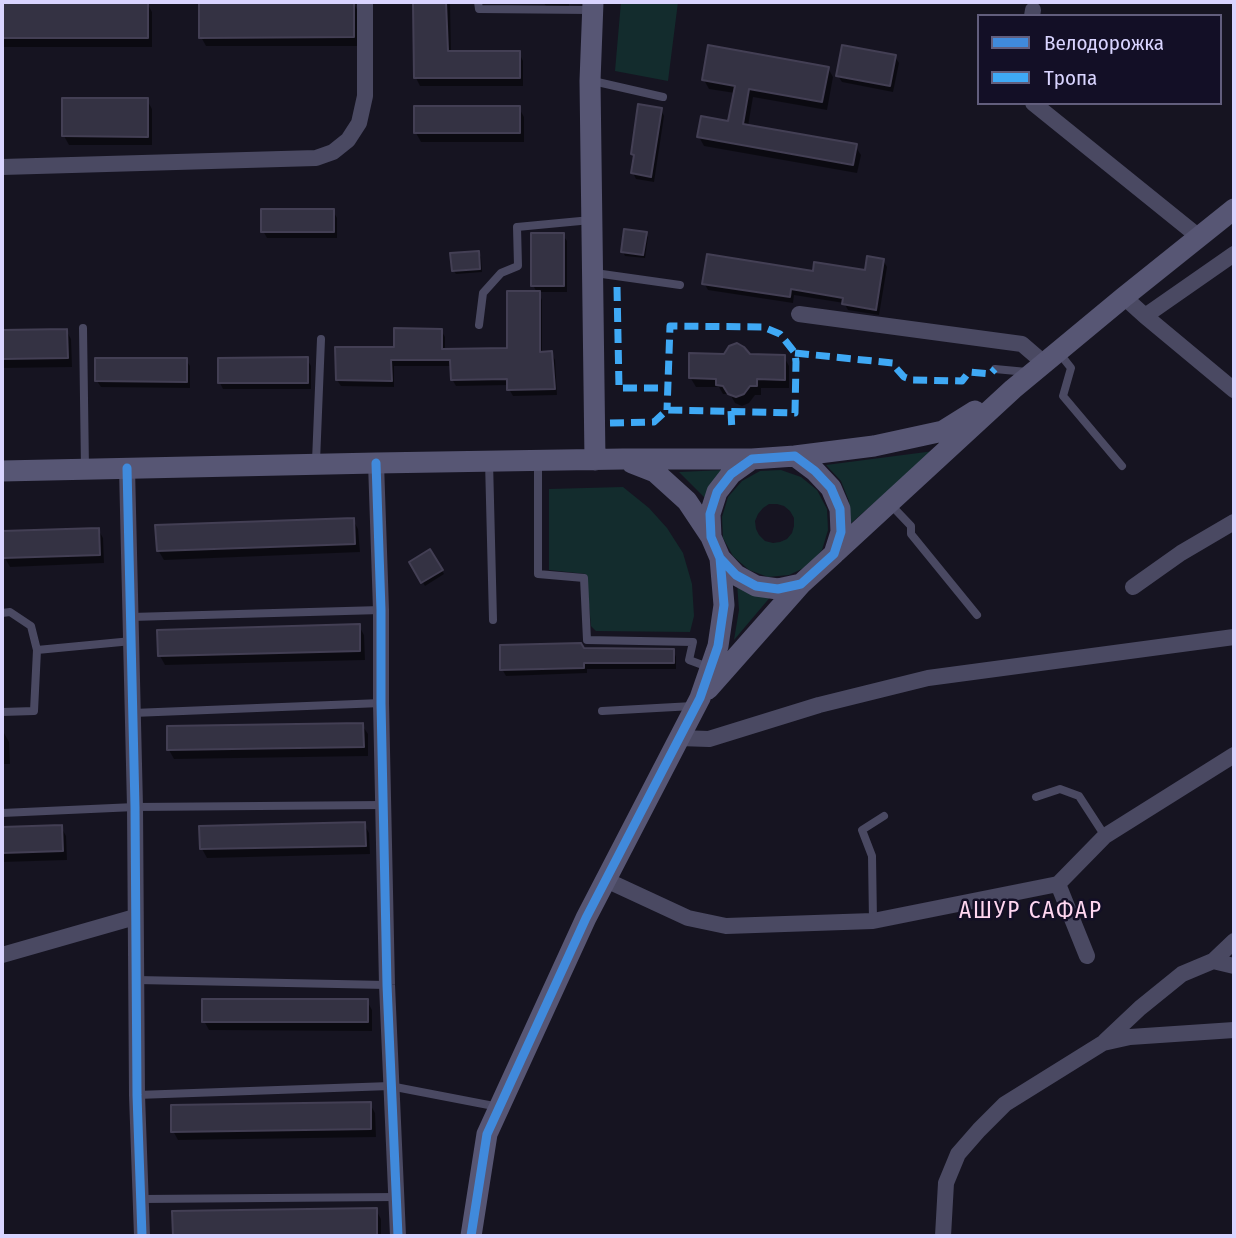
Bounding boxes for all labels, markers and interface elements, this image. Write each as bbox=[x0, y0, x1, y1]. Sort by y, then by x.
legend bbox=[977, 14, 1222, 105]
text: Велодорожка bbox=[1044, 30, 1164, 56]
text: Тропа bbox=[1044, 65, 1097, 91]
district label: АШУР САФАР bbox=[960, 898, 1102, 926]

